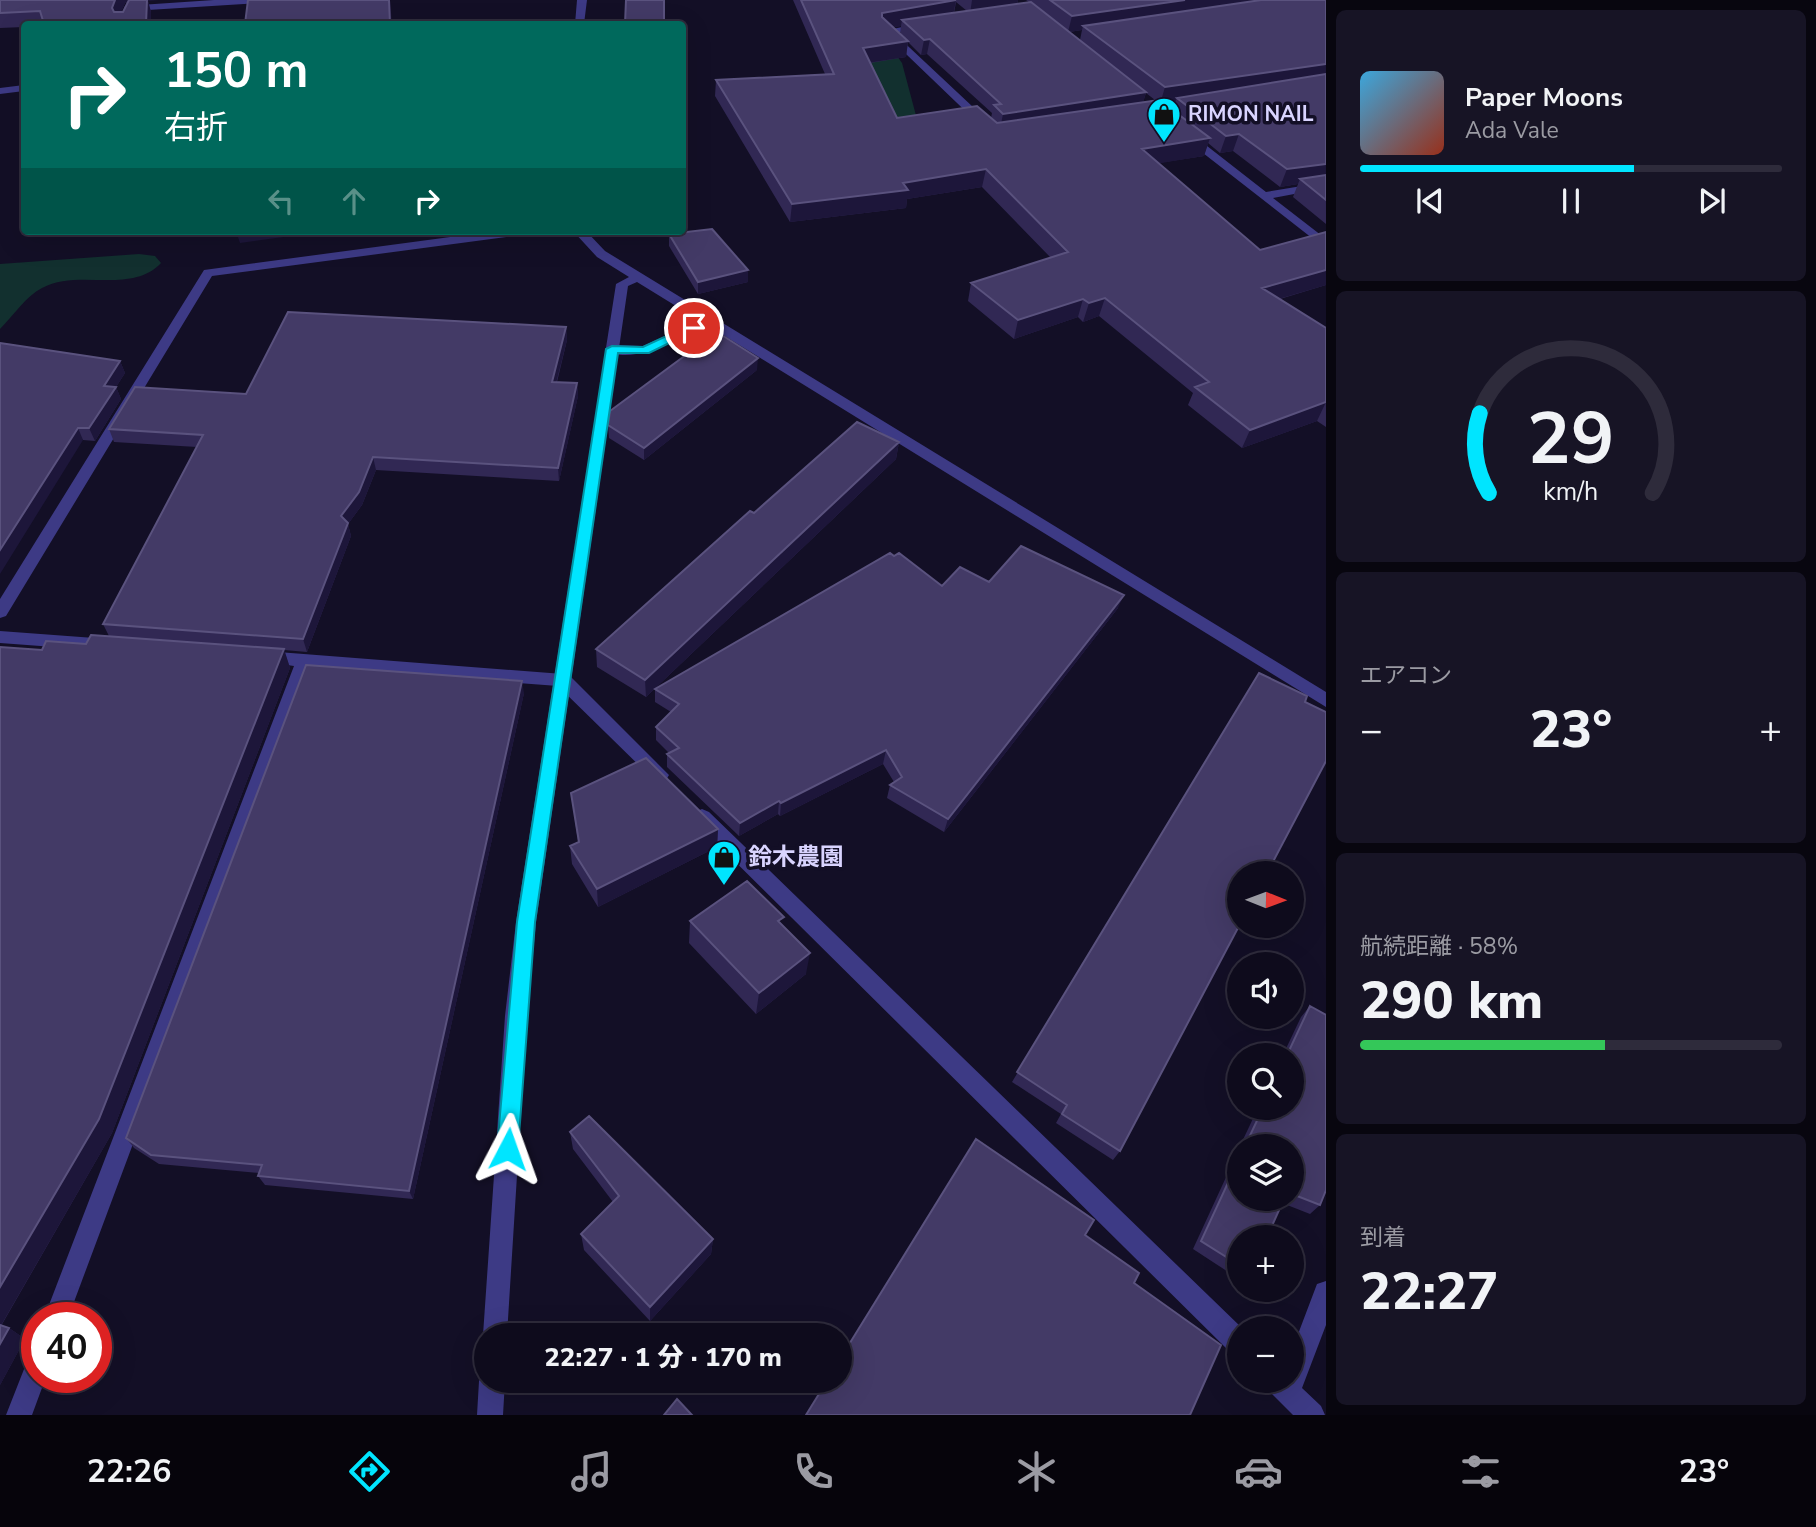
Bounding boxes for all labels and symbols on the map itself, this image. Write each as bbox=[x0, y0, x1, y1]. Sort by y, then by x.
shop icon: RIMON NAIL bbox=[1145, 95, 1183, 144]
place label: RIMON NAIL bbox=[1188, 100, 1314, 128]
pin bbox=[664, 298, 724, 358]
shop icon: 鈴木農園 bbox=[705, 838, 743, 887]
place label: 鈴木農園 bbox=[748, 841, 844, 873]
north arrow bbox=[1227, 861, 1304, 938]
position arrow bbox=[471, 1112, 545, 1186]
speed limit sign: 40 bbox=[21, 1302, 112, 1393]

